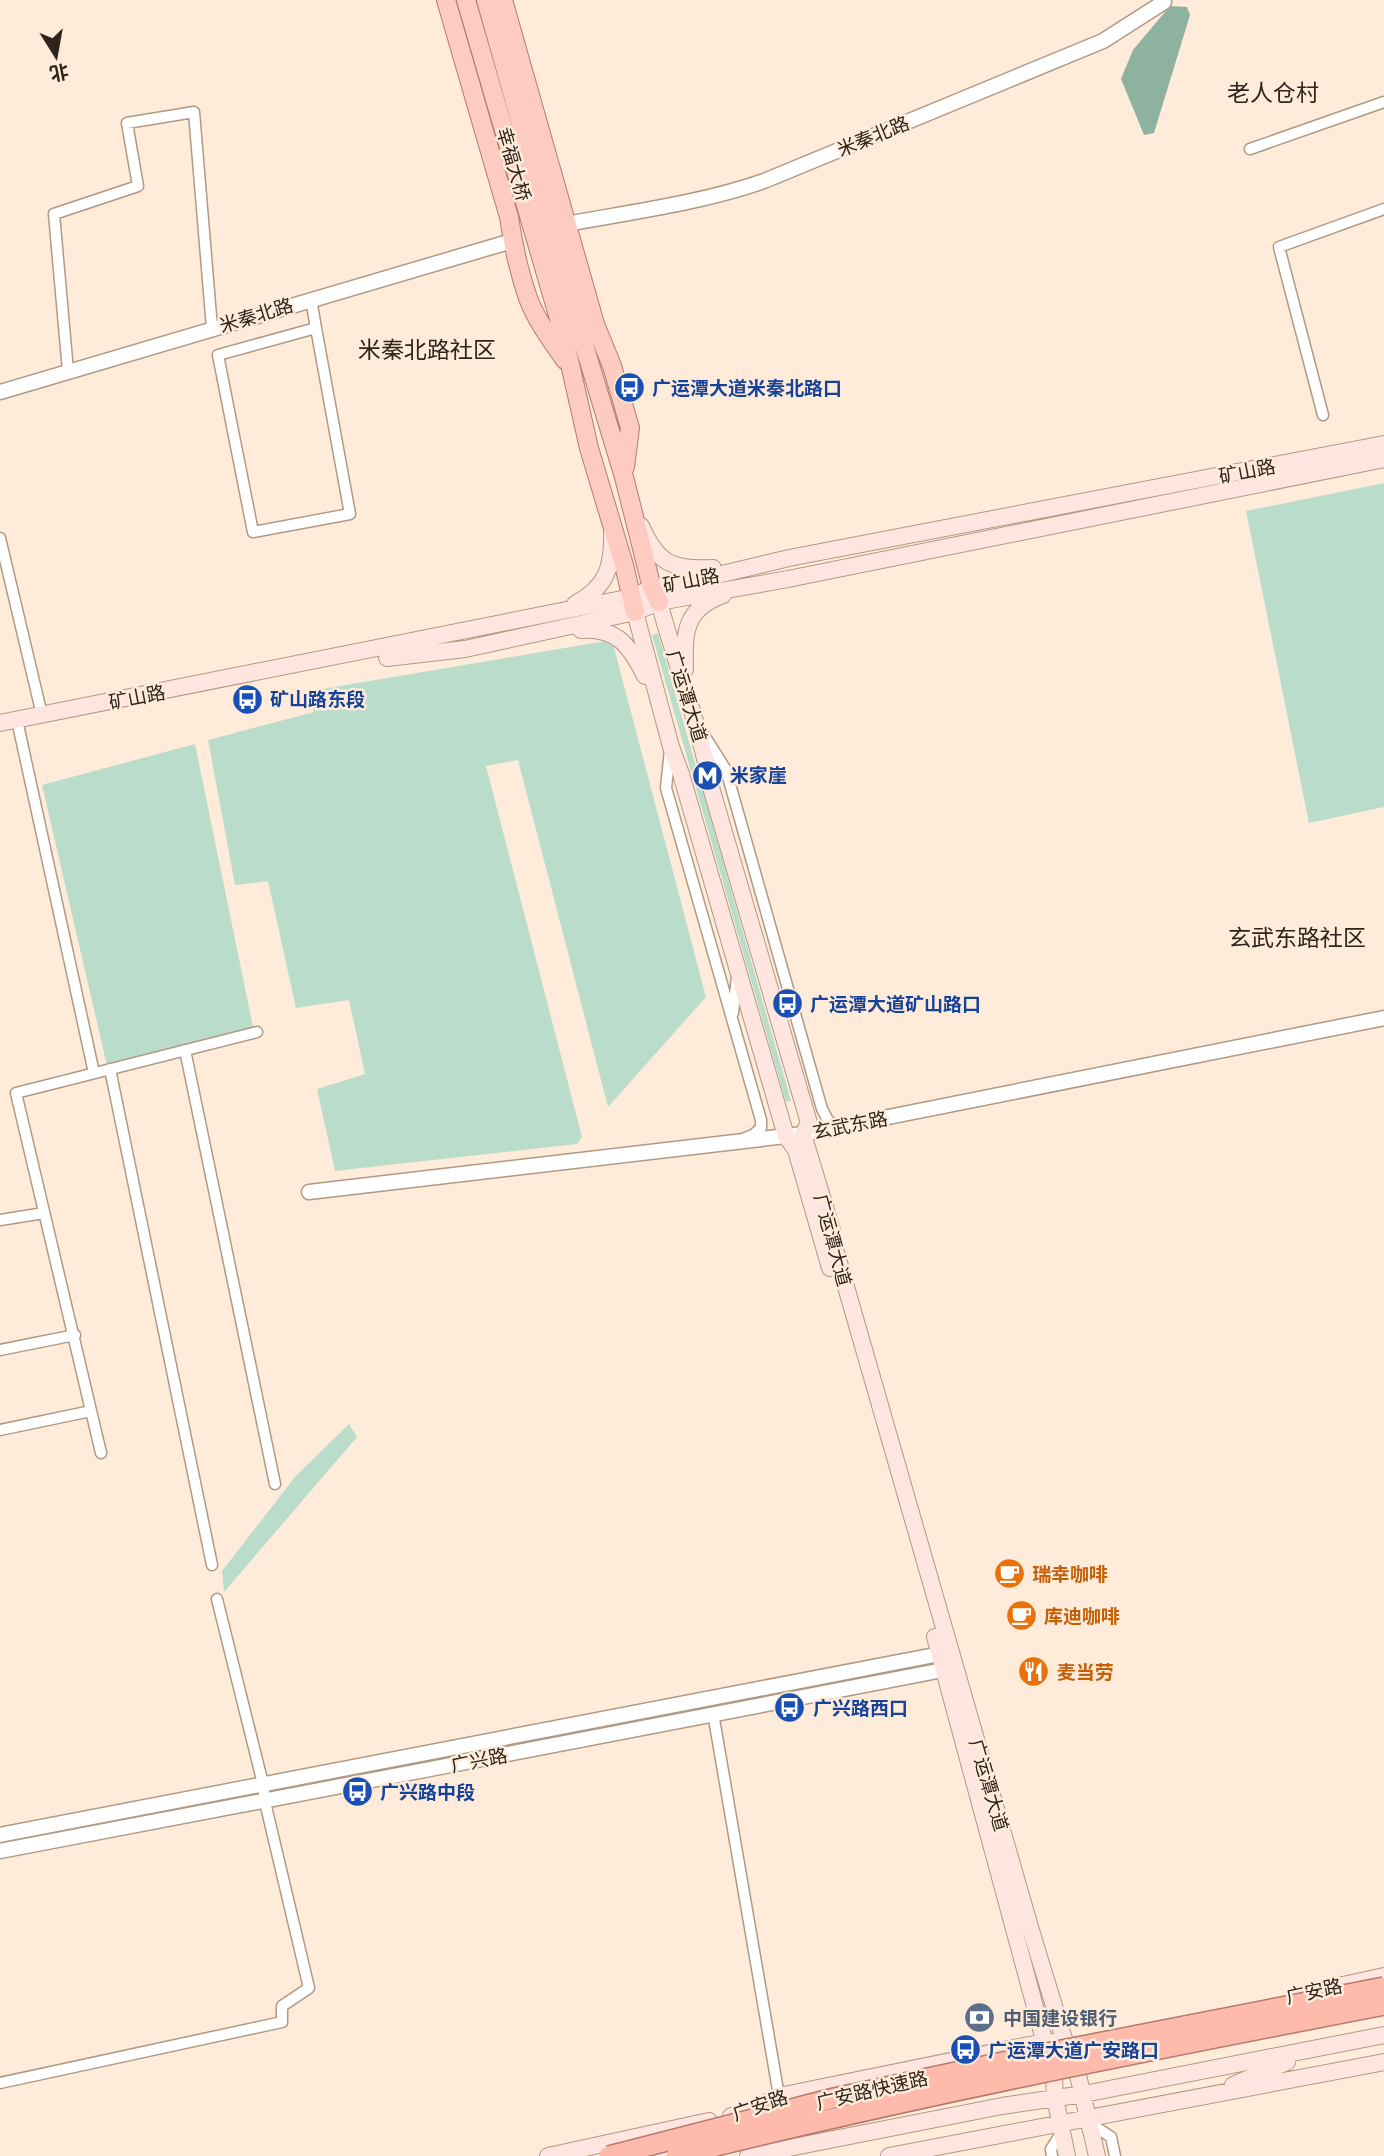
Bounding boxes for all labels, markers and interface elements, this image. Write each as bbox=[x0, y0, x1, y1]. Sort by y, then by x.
north arrow bbox=[21, 21, 91, 91]
text: 北 bbox=[48, 59, 71, 85]
district label: 老人仓村 bbox=[1227, 80, 1319, 107]
street label: 米秦北路 bbox=[834, 112, 913, 161]
street label: 幸福大桥 bbox=[492, 124, 535, 204]
street label: 米秦北路 bbox=[216, 293, 296, 338]
district label: 米秦北路社区 bbox=[358, 337, 496, 364]
bus stop icon: 广运潭大道米秦北路口 bbox=[612, 371, 646, 405]
place label: 广运潭大道米秦北路口 bbox=[652, 377, 842, 400]
street label: 矿山路 bbox=[1217, 455, 1277, 488]
street label: 矿山路 bbox=[661, 564, 721, 597]
street label: 广运潭大道 bbox=[662, 647, 711, 745]
street label: 矿山路 bbox=[107, 681, 167, 714]
bus stop icon: 矿山路东段 bbox=[230, 682, 264, 716]
place label: 矿山路东段 bbox=[270, 688, 365, 711]
metro station icon: 米家崖 bbox=[690, 758, 724, 792]
place label: 米家崖 bbox=[730, 764, 787, 787]
district label: 玄武东路社区 bbox=[1228, 925, 1366, 952]
bus stop icon: 广运潭大道矿山路口 bbox=[770, 987, 804, 1021]
place label: 广运潭大道矿山路口 bbox=[810, 993, 981, 1016]
street label: 玄武东路 bbox=[811, 1107, 890, 1144]
street label: 广运潭大道 bbox=[809, 1191, 856, 1289]
cafe icon: 瑞幸咖啡 bbox=[992, 1557, 1026, 1591]
place label: 瑞幸咖啡 bbox=[1032, 1563, 1108, 1586]
cafe icon: 库迪咖啡 bbox=[1004, 1599, 1038, 1633]
place label: 库迪咖啡 bbox=[1044, 1605, 1120, 1628]
restaurant icon: 麦当劳 bbox=[1017, 1655, 1051, 1689]
place label: 麦当劳 bbox=[1057, 1661, 1114, 1684]
bus stop icon: 广兴路西口 bbox=[773, 1691, 807, 1725]
place label: 广兴路西口 bbox=[813, 1697, 908, 1720]
street label: 广运潭大道 bbox=[964, 1736, 1013, 1834]
street label: 广兴路 bbox=[449, 1744, 509, 1777]
bus stop icon: 广兴路中段 bbox=[340, 1775, 374, 1809]
place label: 广兴路中段 bbox=[380, 1781, 475, 1804]
street label: 广安路 bbox=[1284, 1974, 1344, 2009]
bank icon: 中国建设银行 bbox=[963, 2001, 997, 2035]
place label: 中国建设银行 bbox=[1003, 2007, 1117, 2030]
bus stop icon: 广运潭大道广安路口 bbox=[948, 2033, 982, 2067]
place label: 广运潭大道广安路口 bbox=[988, 2039, 1159, 2062]
street label: 广安路快速路 bbox=[814, 2066, 930, 2115]
street label: 广安路 bbox=[729, 2085, 791, 2126]

